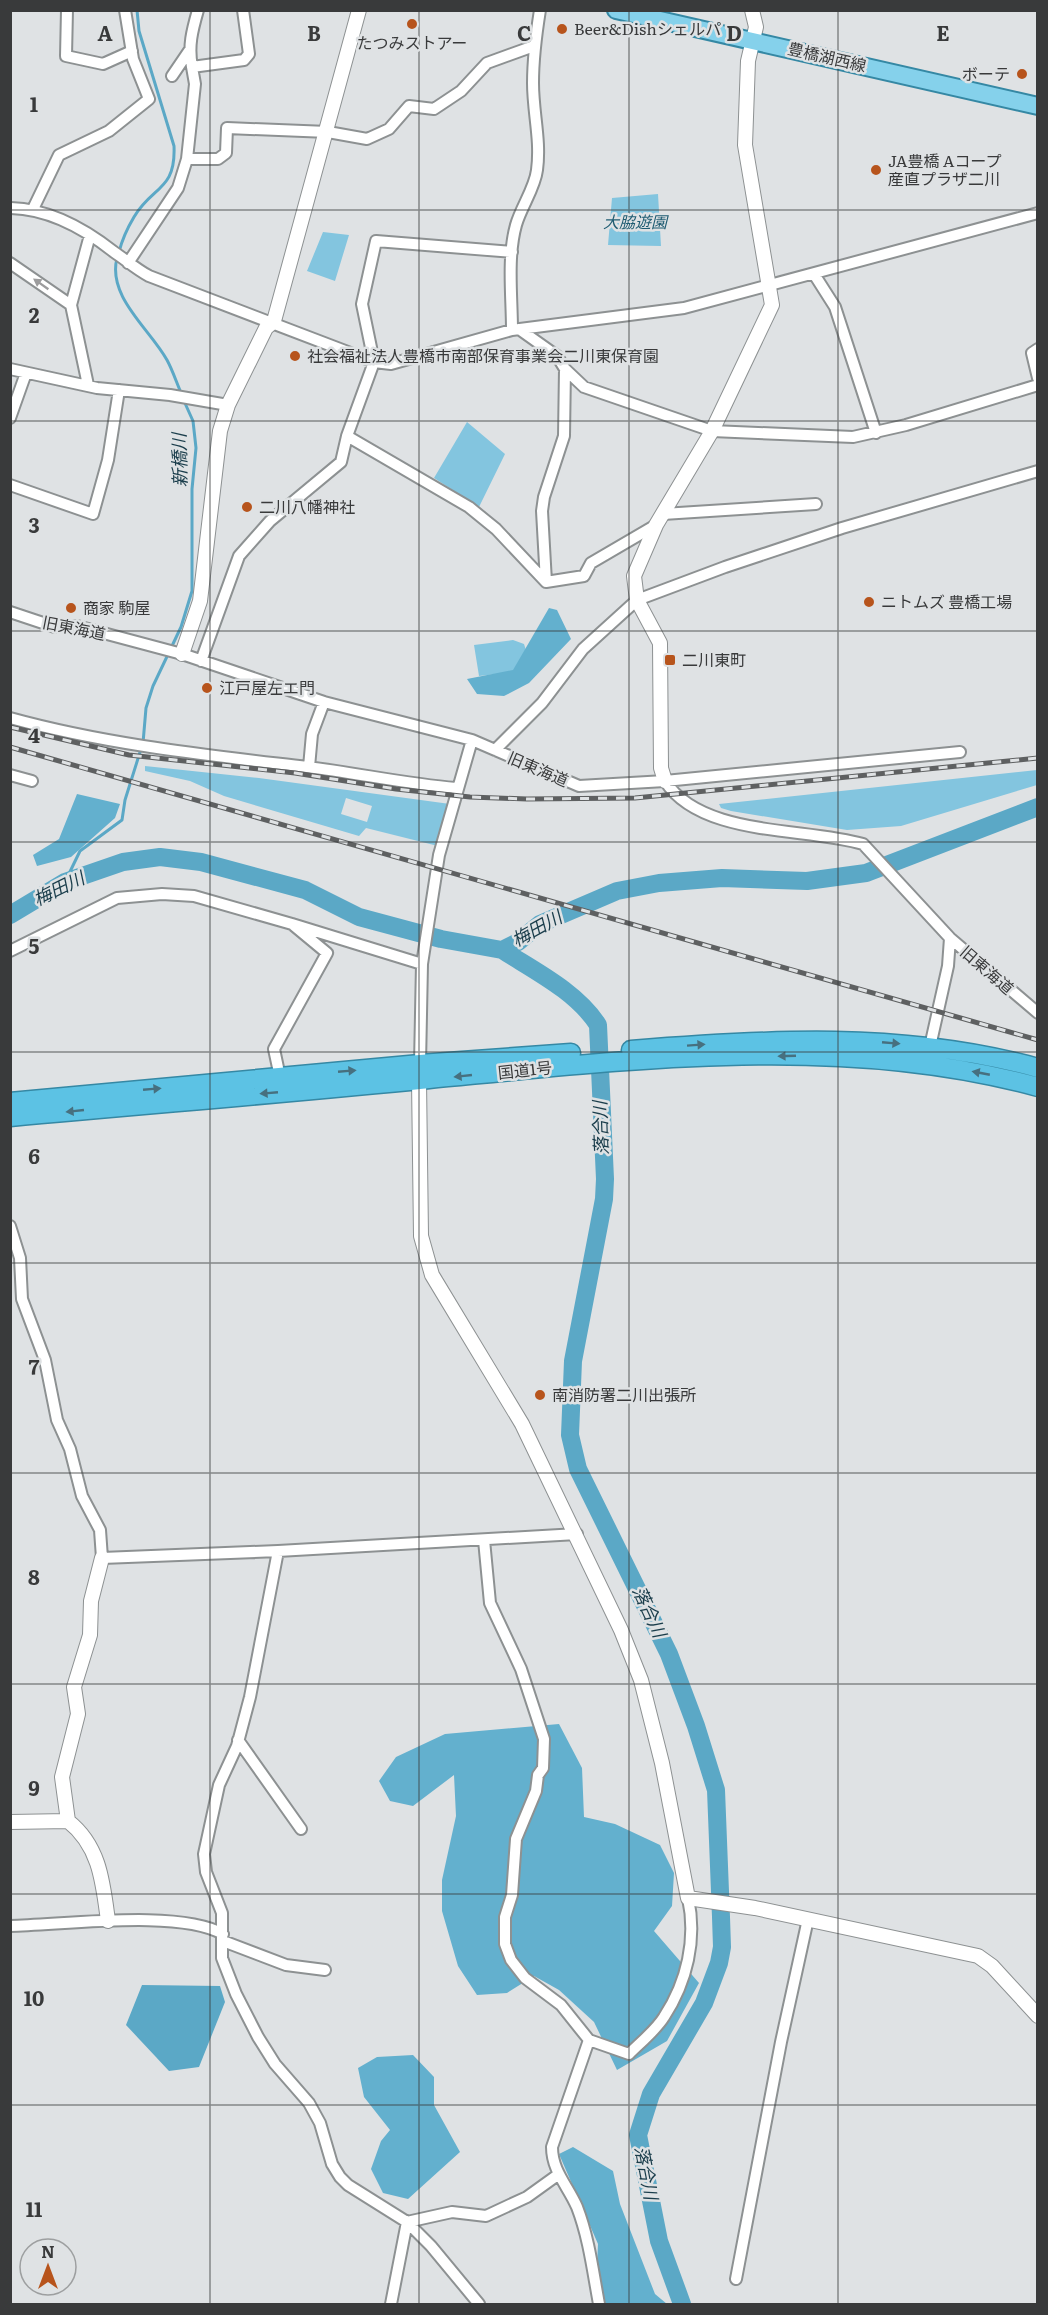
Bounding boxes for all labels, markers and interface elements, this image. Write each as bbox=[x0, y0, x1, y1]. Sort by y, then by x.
place label: Beer&Dishシェルパ bbox=[574, 16, 721, 40]
text: A bbox=[97, 17, 113, 47]
text: B bbox=[307, 17, 321, 47]
marker: たつみストアー bbox=[405, 17, 419, 31]
text: C bbox=[517, 17, 531, 47]
text: D bbox=[726, 17, 742, 47]
text: E bbox=[936, 17, 950, 47]
marker: Beer&Dishシェルパ bbox=[555, 22, 569, 36]
place label: たつみストアー bbox=[356, 30, 468, 54]
street label: 豊橋湖西線 bbox=[786, 35, 869, 77]
place label: ボーテ bbox=[962, 61, 1010, 85]
marker: ボーテ bbox=[1015, 67, 1029, 81]
text: 1 bbox=[30, 88, 38, 118]
place label: JA豊橋 Aコープ 産直プラザ二川 bbox=[888, 148, 1002, 190]
marker: JA豊橋 Aコープ 産直プラザ二川 bbox=[869, 163, 883, 177]
park label: 大脇遊園 bbox=[603, 209, 669, 233]
one-way arrow bbox=[33, 278, 49, 290]
text: 2 bbox=[29, 299, 40, 329]
place label: 社会福祉法人豊橋市南部保育事業会二川東保育園 bbox=[307, 343, 659, 367]
marker: 社会福祉法人豊橋市南部保育事業会二川東保育園 bbox=[288, 349, 302, 363]
water label: 新橋川 bbox=[164, 431, 192, 487]
place label: 二川八幡神社 bbox=[259, 494, 355, 518]
marker: 二川八幡神社 bbox=[240, 500, 254, 514]
text: 3 bbox=[28, 509, 40, 539]
place label: ニトムズ 豊橋工場 bbox=[881, 589, 1012, 613]
place label: 商家 駒屋 bbox=[83, 595, 150, 619]
marker: ニトムズ 豊橋工場 bbox=[862, 595, 876, 609]
marker: 商家 駒屋 bbox=[64, 601, 78, 615]
street label: 旧東海道 bbox=[40, 609, 108, 645]
place label: 二川東町 bbox=[682, 647, 746, 671]
marker: 二川東町 bbox=[663, 653, 677, 667]
place label: 江戸屋左エ門 bbox=[219, 675, 315, 699]
marker: 江戸屋左エ門 bbox=[200, 681, 214, 695]
text: 4 bbox=[28, 719, 40, 749]
street label: 旧東海道 bbox=[504, 745, 573, 792]
water label: 梅田川 bbox=[28, 863, 90, 912]
water label: 梅田川 bbox=[506, 902, 568, 953]
text: 5 bbox=[29, 930, 40, 960]
street label: 旧東海道 bbox=[956, 939, 1020, 999]
one-way arrow bbox=[881, 1038, 900, 1048]
one-way arrow bbox=[686, 1040, 705, 1050]
one-way arrow bbox=[778, 1052, 797, 1061]
street label: 国道1号 bbox=[497, 1054, 553, 1084]
one-way arrow bbox=[337, 1066, 356, 1076]
one-way arrow bbox=[971, 1068, 990, 1077]
one-way arrow bbox=[454, 1071, 473, 1081]
one-way arrow bbox=[143, 1084, 162, 1093]
one-way arrow bbox=[260, 1088, 279, 1098]
water label: 落合川 bbox=[585, 1099, 614, 1156]
one-way arrow bbox=[65, 1106, 84, 1116]
text: 6 bbox=[28, 1140, 40, 1170]
text: 7 bbox=[29, 1351, 40, 1381]
place label: 南消防署二川出張所 bbox=[552, 1382, 696, 1406]
marker: 南消防署二川出張所 bbox=[533, 1388, 547, 1402]
text: 8 bbox=[28, 1561, 40, 1591]
water label: 落合川 bbox=[627, 1581, 675, 1643]
text: 9 bbox=[28, 1772, 40, 1802]
text: 10 bbox=[24, 1982, 44, 2012]
water label: 落合川 bbox=[629, 2144, 666, 2204]
text: 11 bbox=[26, 2193, 42, 2223]
north arrow bbox=[18, 2237, 78, 2297]
text: N bbox=[41, 2239, 55, 2263]

